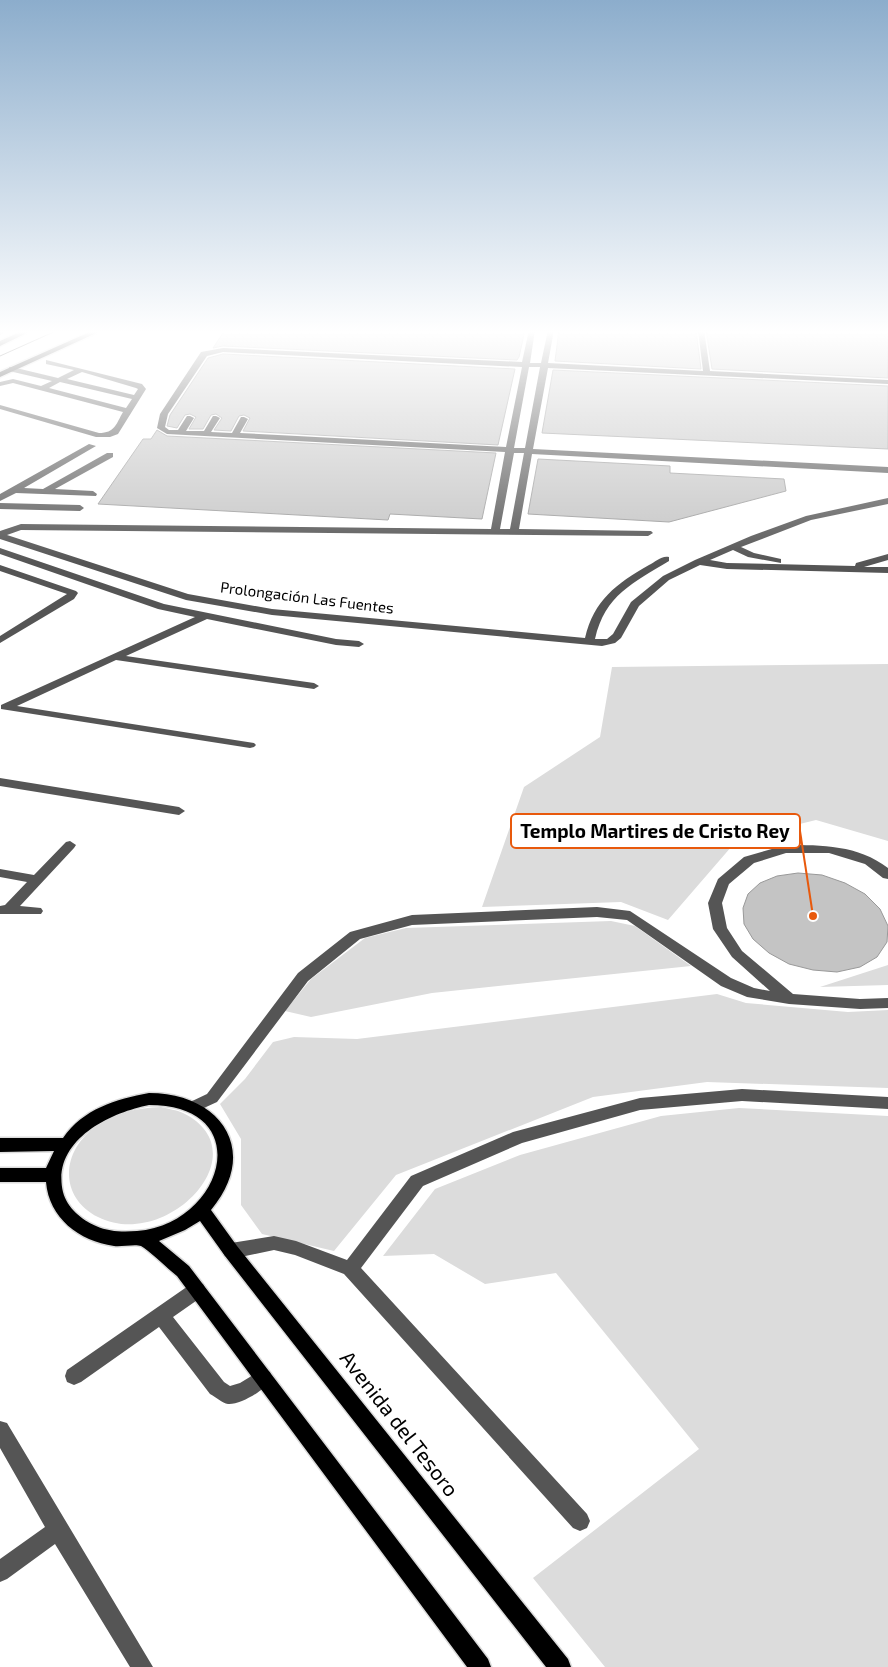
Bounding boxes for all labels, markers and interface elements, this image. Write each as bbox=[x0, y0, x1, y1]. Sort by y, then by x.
street label: Prolongación Las Fuentes bbox=[219, 577, 395, 617]
callout: Templo Martires de Cristo Rey bbox=[511, 814, 800, 848]
text: Templo Martires de Cristo Rey bbox=[520, 819, 790, 843]
street label: Avenida del Tesoro bbox=[336, 1345, 465, 1501]

